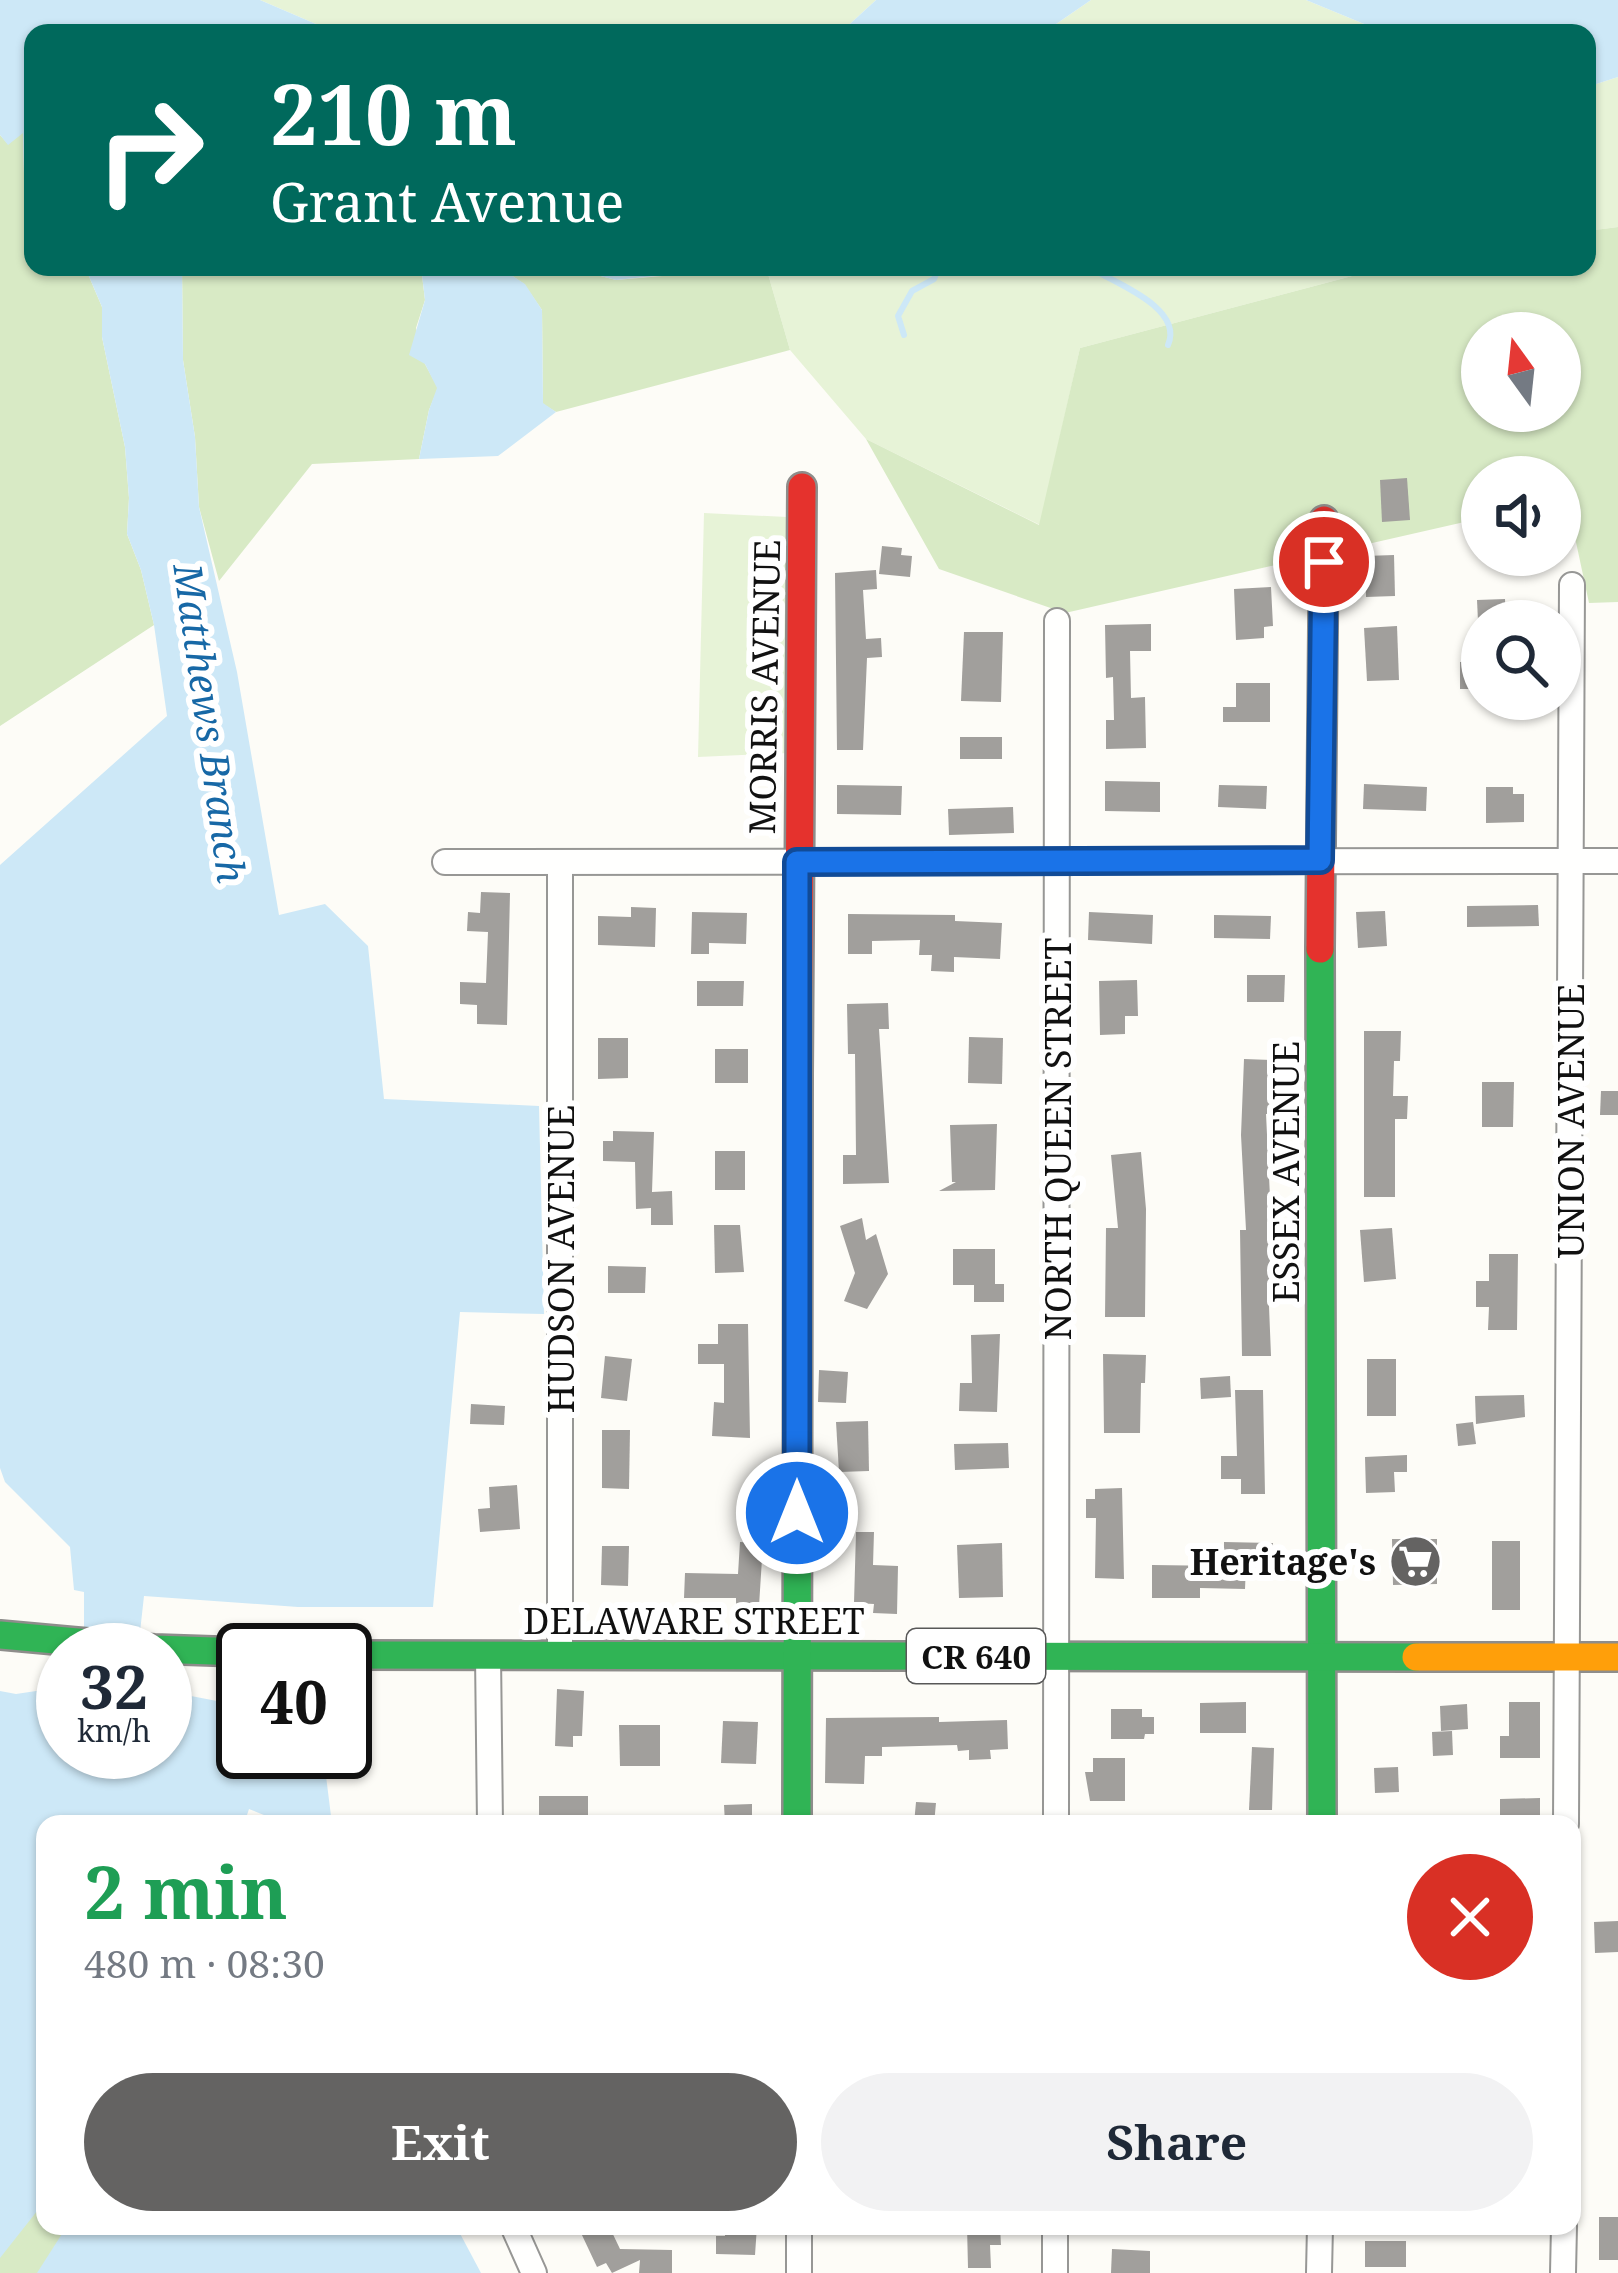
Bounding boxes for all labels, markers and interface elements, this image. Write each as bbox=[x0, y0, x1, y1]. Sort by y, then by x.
text: 210 m bbox=[270, 55, 517, 170]
icon: right bbox=[72, 72, 228, 228]
text: Grant Avenue bbox=[270, 164, 624, 238]
north arrow bbox=[1461, 312, 1581, 432]
map controls bbox=[1461, 312, 1581, 720]
button: sound bbox=[1461, 456, 1581, 576]
pin bbox=[1273, 511, 1375, 613]
icon: arrive bbox=[1291, 529, 1357, 595]
street label: MORRIS AVENUE bbox=[737, 539, 791, 835]
water label: Matthews Branch bbox=[162, 559, 260, 886]
button: search bbox=[1461, 600, 1581, 720]
street label: NORTH QUEEN STREET bbox=[1033, 938, 1082, 1340]
street label: UNION AVENUE bbox=[1546, 984, 1595, 1258]
street label: ESSEX AVENUE bbox=[1261, 1041, 1310, 1303]
street label: HUDSON AVENUE bbox=[536, 1105, 585, 1413]
position arrow bbox=[734, 1450, 860, 1576]
supermarket icon: Heritage's bbox=[1387, 1533, 1443, 1589]
place label: Heritage's bbox=[1190, 1537, 1376, 1586]
street label: DELAWARE STREET bbox=[523, 1596, 865, 1645]
speed limit sign: 40 bbox=[216, 1623, 372, 1779]
road number: CR 640 bbox=[907, 1629, 1045, 1683]
text: 32 bbox=[80, 1645, 148, 1727]
text: km/h bbox=[77, 1710, 151, 1751]
text: 2 min bbox=[84, 1842, 288, 1940]
button: close bbox=[1407, 1854, 1533, 1980]
text: 480 m · 08:30 bbox=[84, 1936, 325, 1989]
button: Exit bbox=[84, 2073, 797, 2211]
button: Share bbox=[821, 2073, 1533, 2211]

